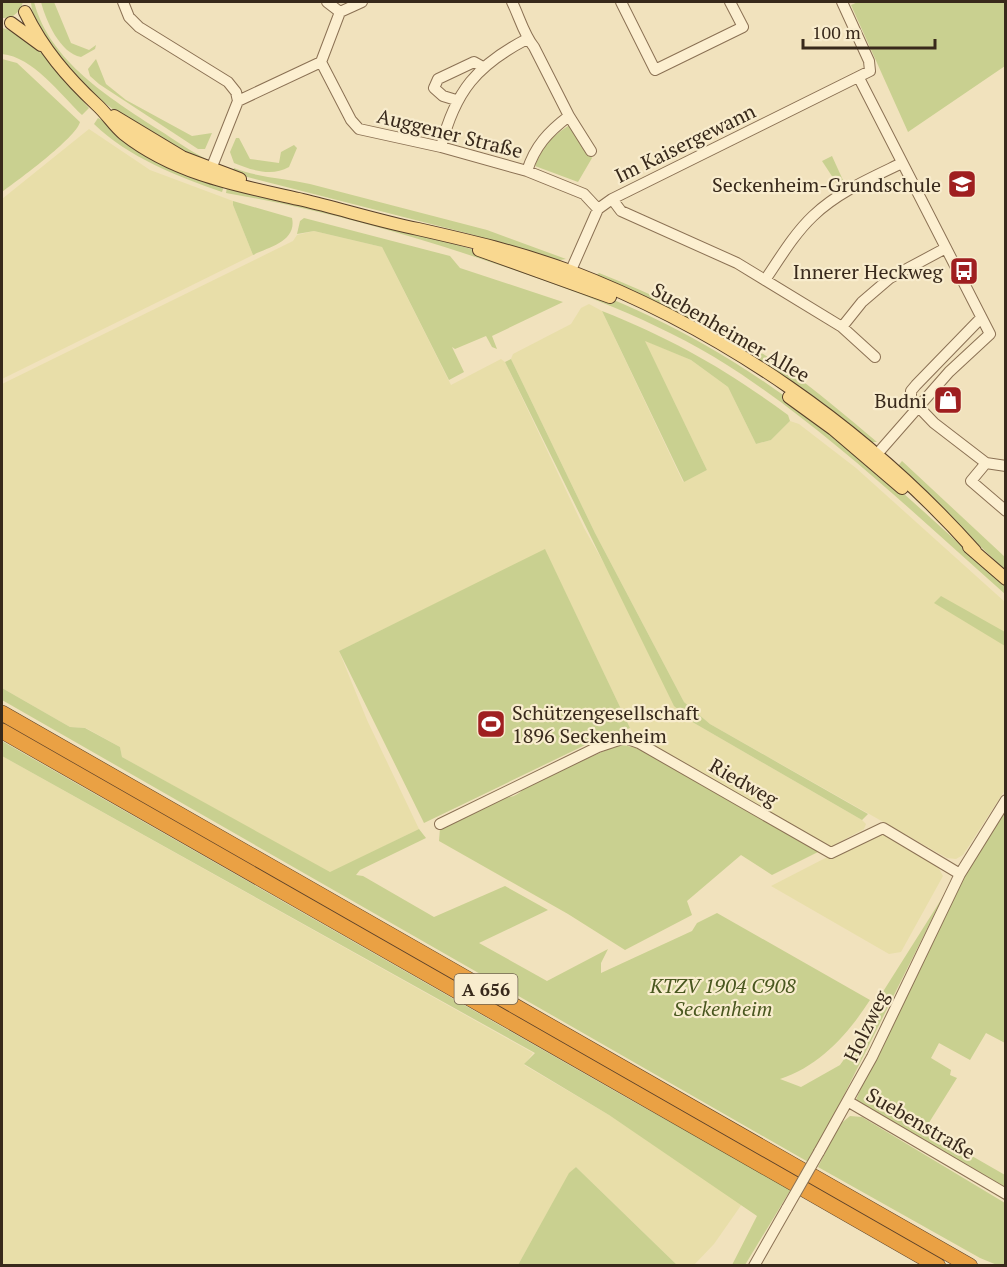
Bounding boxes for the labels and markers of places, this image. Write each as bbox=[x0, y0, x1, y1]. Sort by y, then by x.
school or university icon: Seckenheim-Grundschule bbox=[946, 168, 978, 200]
place label: Seckenheim-Grundschule bbox=[712, 171, 941, 198]
bus stop icon: Innerer Heckweg bbox=[948, 255, 980, 287]
place label: Innerer Heckweg bbox=[793, 258, 943, 285]
shop icon: Budni bbox=[932, 384, 964, 416]
place label: Budni bbox=[874, 387, 927, 414]
place label: Schützengesellschaft 1896 Seckenheim bbox=[512, 699, 700, 749]
sports icon: Schützengesellschaft 1896 Seckenheim bbox=[475, 708, 507, 740]

